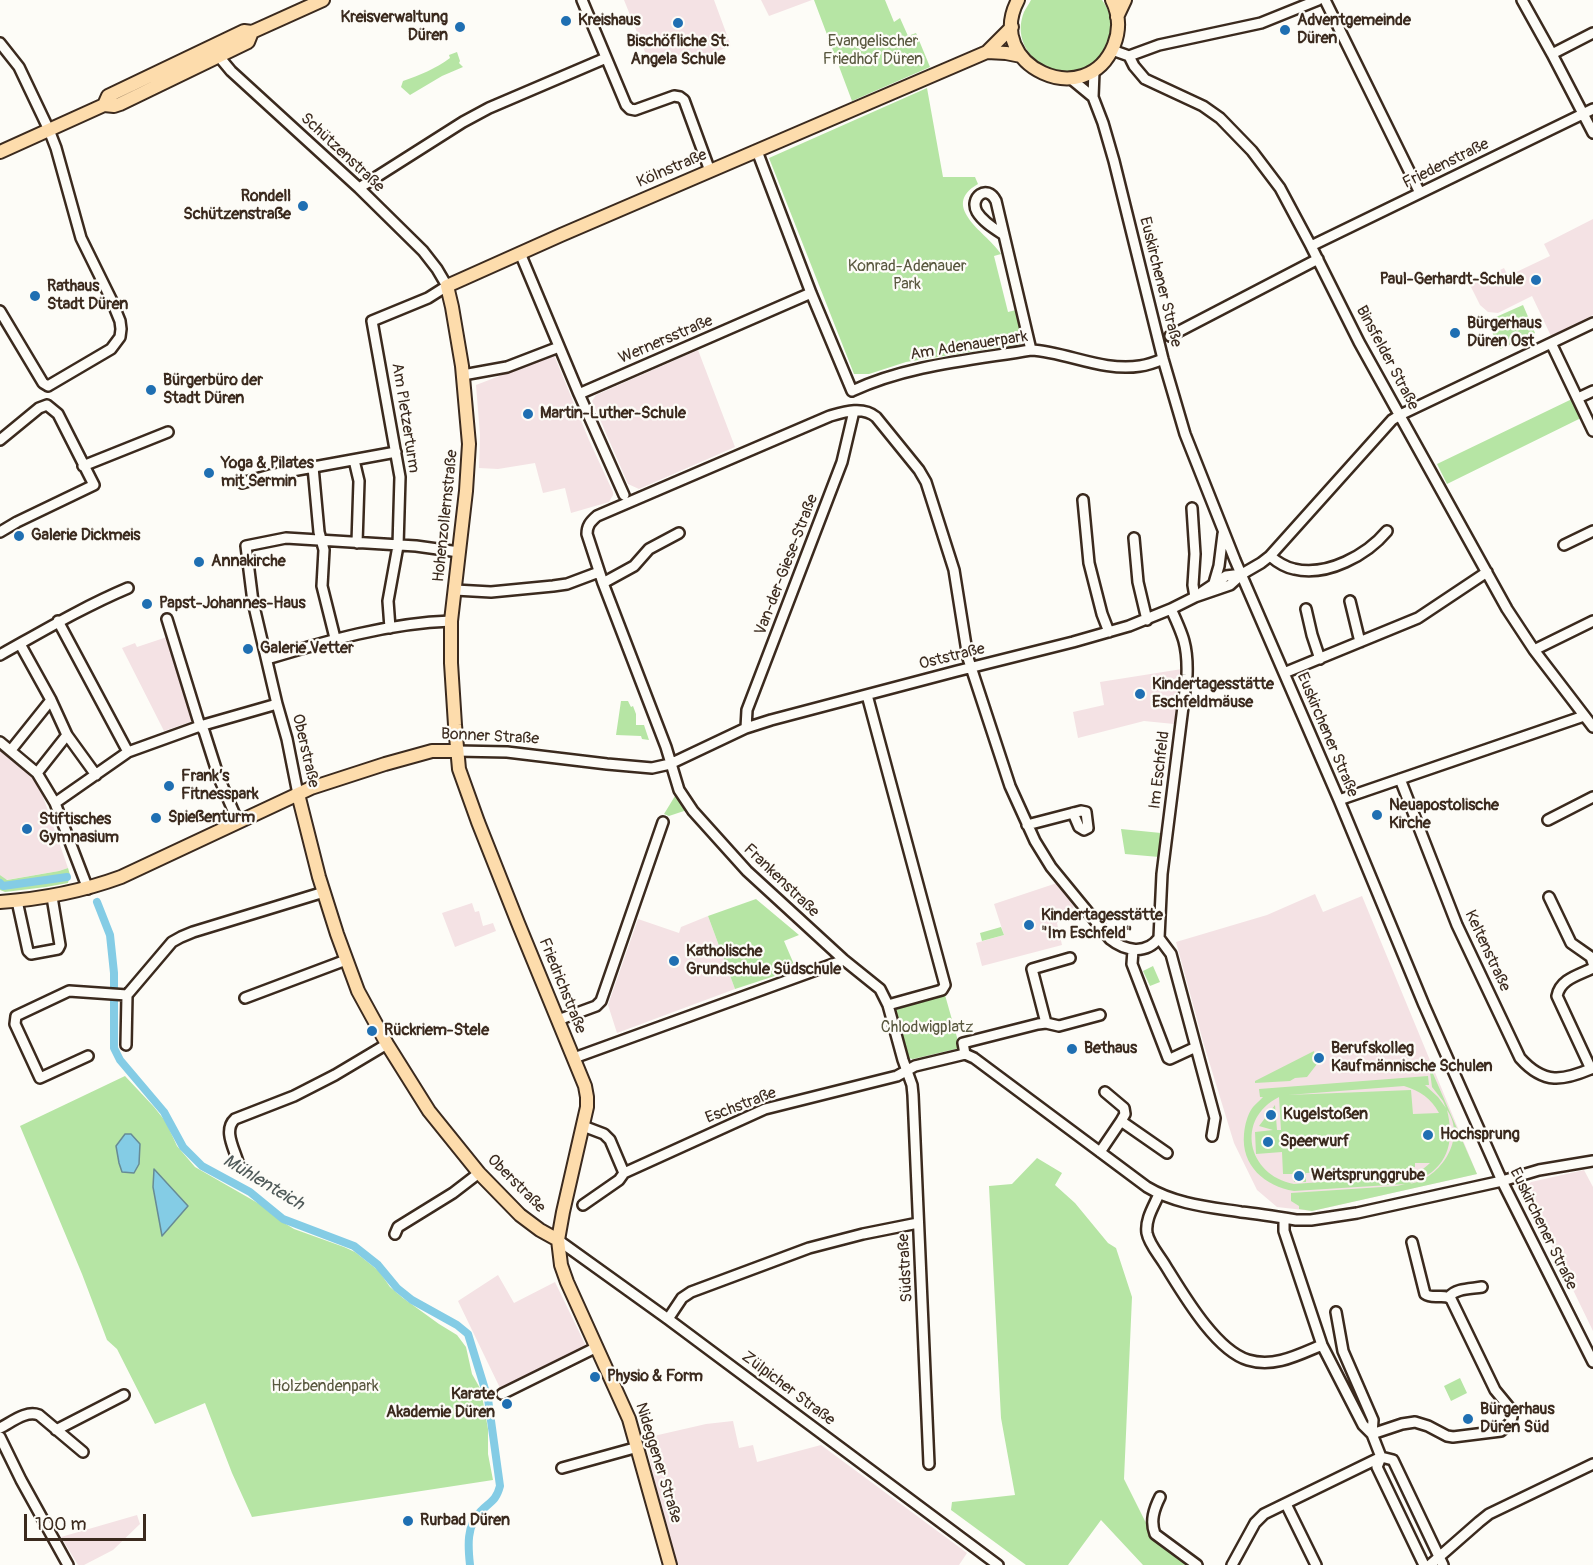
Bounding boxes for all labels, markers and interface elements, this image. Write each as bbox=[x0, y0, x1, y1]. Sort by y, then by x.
place label: Kreisverwaltung Düren bbox=[341, 8, 448, 46]
place label: Kreishaus bbox=[578, 11, 641, 31]
place label: Adventgemeinde Düren bbox=[1297, 11, 1411, 49]
marker: Kreishaus bbox=[559, 14, 573, 28]
marker: Bischöfliche St. Angela Schule bbox=[671, 16, 685, 30]
marker: Kreisverwaltung Düren bbox=[453, 20, 467, 34]
marker: Adventgemeinde Düren bbox=[1278, 23, 1292, 37]
place label: Bischöfliche St. Angela Schule bbox=[627, 32, 729, 70]
park label: Evangelischer Friedhof Düren bbox=[823, 32, 923, 70]
street label: Schützenstraße bbox=[296, 109, 388, 197]
street label: Friedenstraße bbox=[1400, 135, 1492, 193]
street label: Kölnstraße bbox=[634, 146, 710, 192]
place label: Rondell Schützenstraße bbox=[183, 187, 291, 225]
marker: Rondell Schützenstraße bbox=[296, 199, 310, 213]
street label: Euskirchener Straße bbox=[1135, 215, 1185, 349]
park label: Konrad-Adenauer Park bbox=[848, 257, 966, 295]
place label: Paul-Gerhardt-Schule bbox=[1380, 270, 1524, 290]
marker: Paul-Gerhardt-Schule bbox=[1529, 273, 1543, 287]
place label: Rathaus Stadt Düren bbox=[47, 277, 128, 315]
marker: Rathaus Stadt Düren bbox=[28, 289, 42, 303]
street label: Binsfelder Straße bbox=[1351, 303, 1423, 413]
street label: Wernersstraße bbox=[616, 312, 716, 368]
place label: Bürgerhaus Düren Ost bbox=[1467, 314, 1542, 352]
marker: Bürgerhaus Düren Ost bbox=[1448, 326, 1462, 340]
street label: Am Adenauerpark bbox=[909, 327, 1029, 365]
street label: Am Pletzerturm bbox=[387, 362, 423, 474]
place label: Bürgerbüro der Stadt Düren bbox=[163, 371, 263, 409]
marker: Bürgerbüro der Stadt Düren bbox=[144, 383, 158, 397]
place label: Martin-Luther-Schule bbox=[540, 404, 686, 424]
marker: Martin-Luther-Schule bbox=[521, 407, 535, 421]
street label: Hohenzollernstraße bbox=[429, 449, 463, 583]
place label: Yoga & Pilates mit Sermin bbox=[221, 454, 314, 492]
marker: Yoga & Pilates mit Sermin bbox=[202, 466, 216, 480]
street label: Van-der-Giese-Straße bbox=[751, 492, 823, 638]
place label: Galerie Dickmeis bbox=[31, 526, 140, 546]
marker: Galerie Dickmeis bbox=[12, 529, 26, 543]
place label: Annakirche bbox=[211, 552, 286, 572]
marker: Annakirche bbox=[192, 555, 206, 569]
place label: Papst-Johannes-Haus bbox=[159, 594, 306, 614]
marker: Papst-Johannes-Haus bbox=[140, 597, 154, 611]
place label: Galerie Vetter bbox=[260, 639, 354, 659]
street label: Oststraße bbox=[917, 640, 987, 674]
marker: Galerie Vetter bbox=[241, 642, 255, 656]
street label: Euskirchener Straße bbox=[1292, 670, 1362, 800]
place label: Kindertagesstätte Eschfeldmäuse bbox=[1152, 675, 1274, 713]
marker: Kindertagesstätte Eschfeldmäuse bbox=[1133, 687, 1147, 701]
street label: Oberstraße bbox=[287, 712, 323, 790]
street label: Bonner Straße bbox=[440, 725, 540, 749]
street label: Im Eschfeld bbox=[1146, 730, 1174, 810]
place label: Frank’s Fitnesspark bbox=[181, 767, 259, 805]
marker: Frank’s Fitnesspark bbox=[162, 779, 176, 793]
place label: Neuapostolische Kirche bbox=[1389, 796, 1499, 834]
place label: Spießenturm bbox=[168, 808, 255, 828]
marker: Neuapostolische Kirche bbox=[1370, 808, 1384, 822]
place label: Stiftisches Gymnasium bbox=[39, 810, 119, 848]
marker: Spießenturm bbox=[149, 811, 163, 825]
marker: Stiftisches Gymnasium bbox=[20, 822, 34, 836]
street label: Frankenstraße bbox=[739, 840, 823, 922]
place label: Kindertagesstätte "Im Eschfeld" bbox=[1041, 906, 1163, 944]
street label: Keltenstraße bbox=[1460, 907, 1514, 995]
marker: Kindertagesstätte "Im Eschfeld" bbox=[1022, 918, 1036, 932]
street label: Friedrichstraße bbox=[534, 935, 590, 1037]
place label: Katholische Grundschule Südschule bbox=[686, 942, 841, 980]
marker: Katholische Grundschule Südschule bbox=[667, 954, 681, 968]
park label: Chlodwigplatz bbox=[881, 1018, 973, 1038]
place label: Rückriem-Stele bbox=[384, 1021, 489, 1041]
marker: Rückriem-Stele bbox=[365, 1024, 379, 1038]
place label: Bethaus bbox=[1084, 1039, 1137, 1059]
place label: Berufskolleg Kaufmännische Schulen bbox=[1331, 1039, 1493, 1077]
marker: Bethaus bbox=[1065, 1042, 1079, 1056]
marker: Berufskolleg Kaufmännische Schulen bbox=[1312, 1051, 1326, 1065]
street label: Eschstraße bbox=[703, 1084, 779, 1128]
place label: Kugelstoßen bbox=[1283, 1105, 1368, 1125]
marker: Kugelstoßen bbox=[1264, 1108, 1278, 1122]
place label: Hochsprung bbox=[1440, 1125, 1520, 1145]
marker: Hochsprung bbox=[1421, 1128, 1435, 1142]
place label: Speerwurf bbox=[1280, 1132, 1349, 1152]
marker: Speerwurf bbox=[1261, 1135, 1275, 1149]
water label: Mühlenteich bbox=[219, 1150, 307, 1216]
street label: Oberstraße bbox=[483, 1151, 549, 1217]
street label: Euskirchener Straße bbox=[1505, 1165, 1581, 1293]
place label: Weitsprunggrube bbox=[1311, 1166, 1425, 1186]
marker: Weitsprunggrube bbox=[1292, 1169, 1306, 1183]
street label: Südstraße bbox=[895, 1233, 917, 1303]
street label: Zülpicher Straße bbox=[738, 1348, 838, 1430]
place label: Physio & Form bbox=[607, 1367, 703, 1387]
marker: Physio & Form bbox=[588, 1370, 602, 1384]
park label: Holzbendenpark bbox=[271, 1377, 379, 1397]
place label: Karate Akademie Düren bbox=[386, 1385, 495, 1423]
marker: Karate Akademie Düren bbox=[500, 1397, 514, 1411]
street label: Nideggener Straße bbox=[631, 1400, 685, 1526]
place label: Bürgerhaus Düren Süd bbox=[1480, 1400, 1555, 1438]
marker: Bürgerhaus Düren Süd bbox=[1461, 1412, 1475, 1426]
scale bar bbox=[27, 1502, 148, 1540]
place label: Rurbad Düren bbox=[420, 1511, 510, 1531]
text: 100 m bbox=[35, 1513, 87, 1536]
marker: Rurbad Düren bbox=[401, 1514, 415, 1528]

